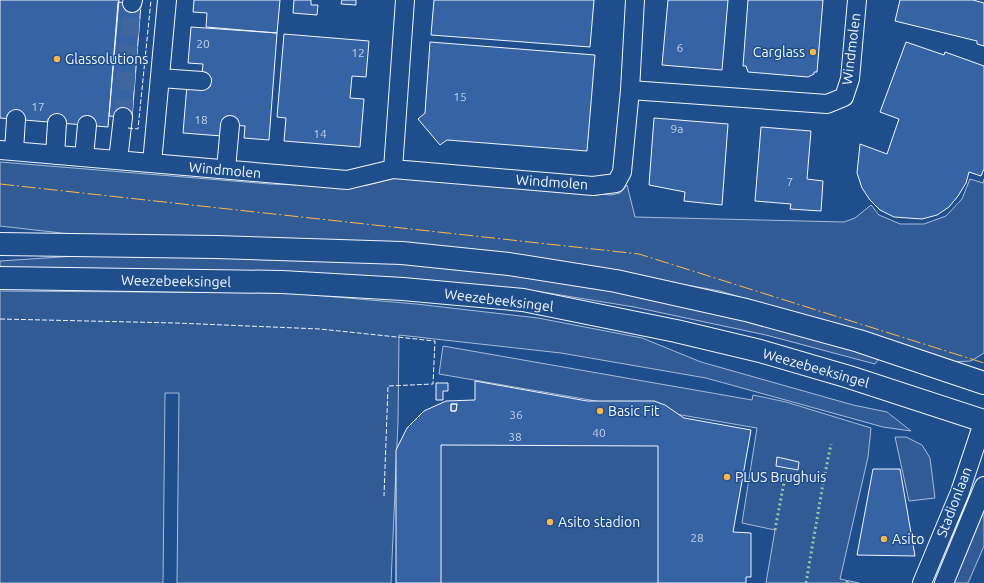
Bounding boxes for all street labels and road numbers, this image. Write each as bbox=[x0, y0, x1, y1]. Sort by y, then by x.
street label: Windmolen bbox=[839, 12, 863, 86]
street label: Windmolen bbox=[188, 159, 262, 181]
street label: Windmolen bbox=[515, 171, 589, 193]
street label: Weezebeeksingel bbox=[121, 272, 231, 290]
street label: Weezebeeksingel bbox=[443, 285, 555, 315]
street label: Weezebeeksingel bbox=[761, 345, 871, 391]
street label: Stadionlaan bbox=[933, 465, 975, 539]

